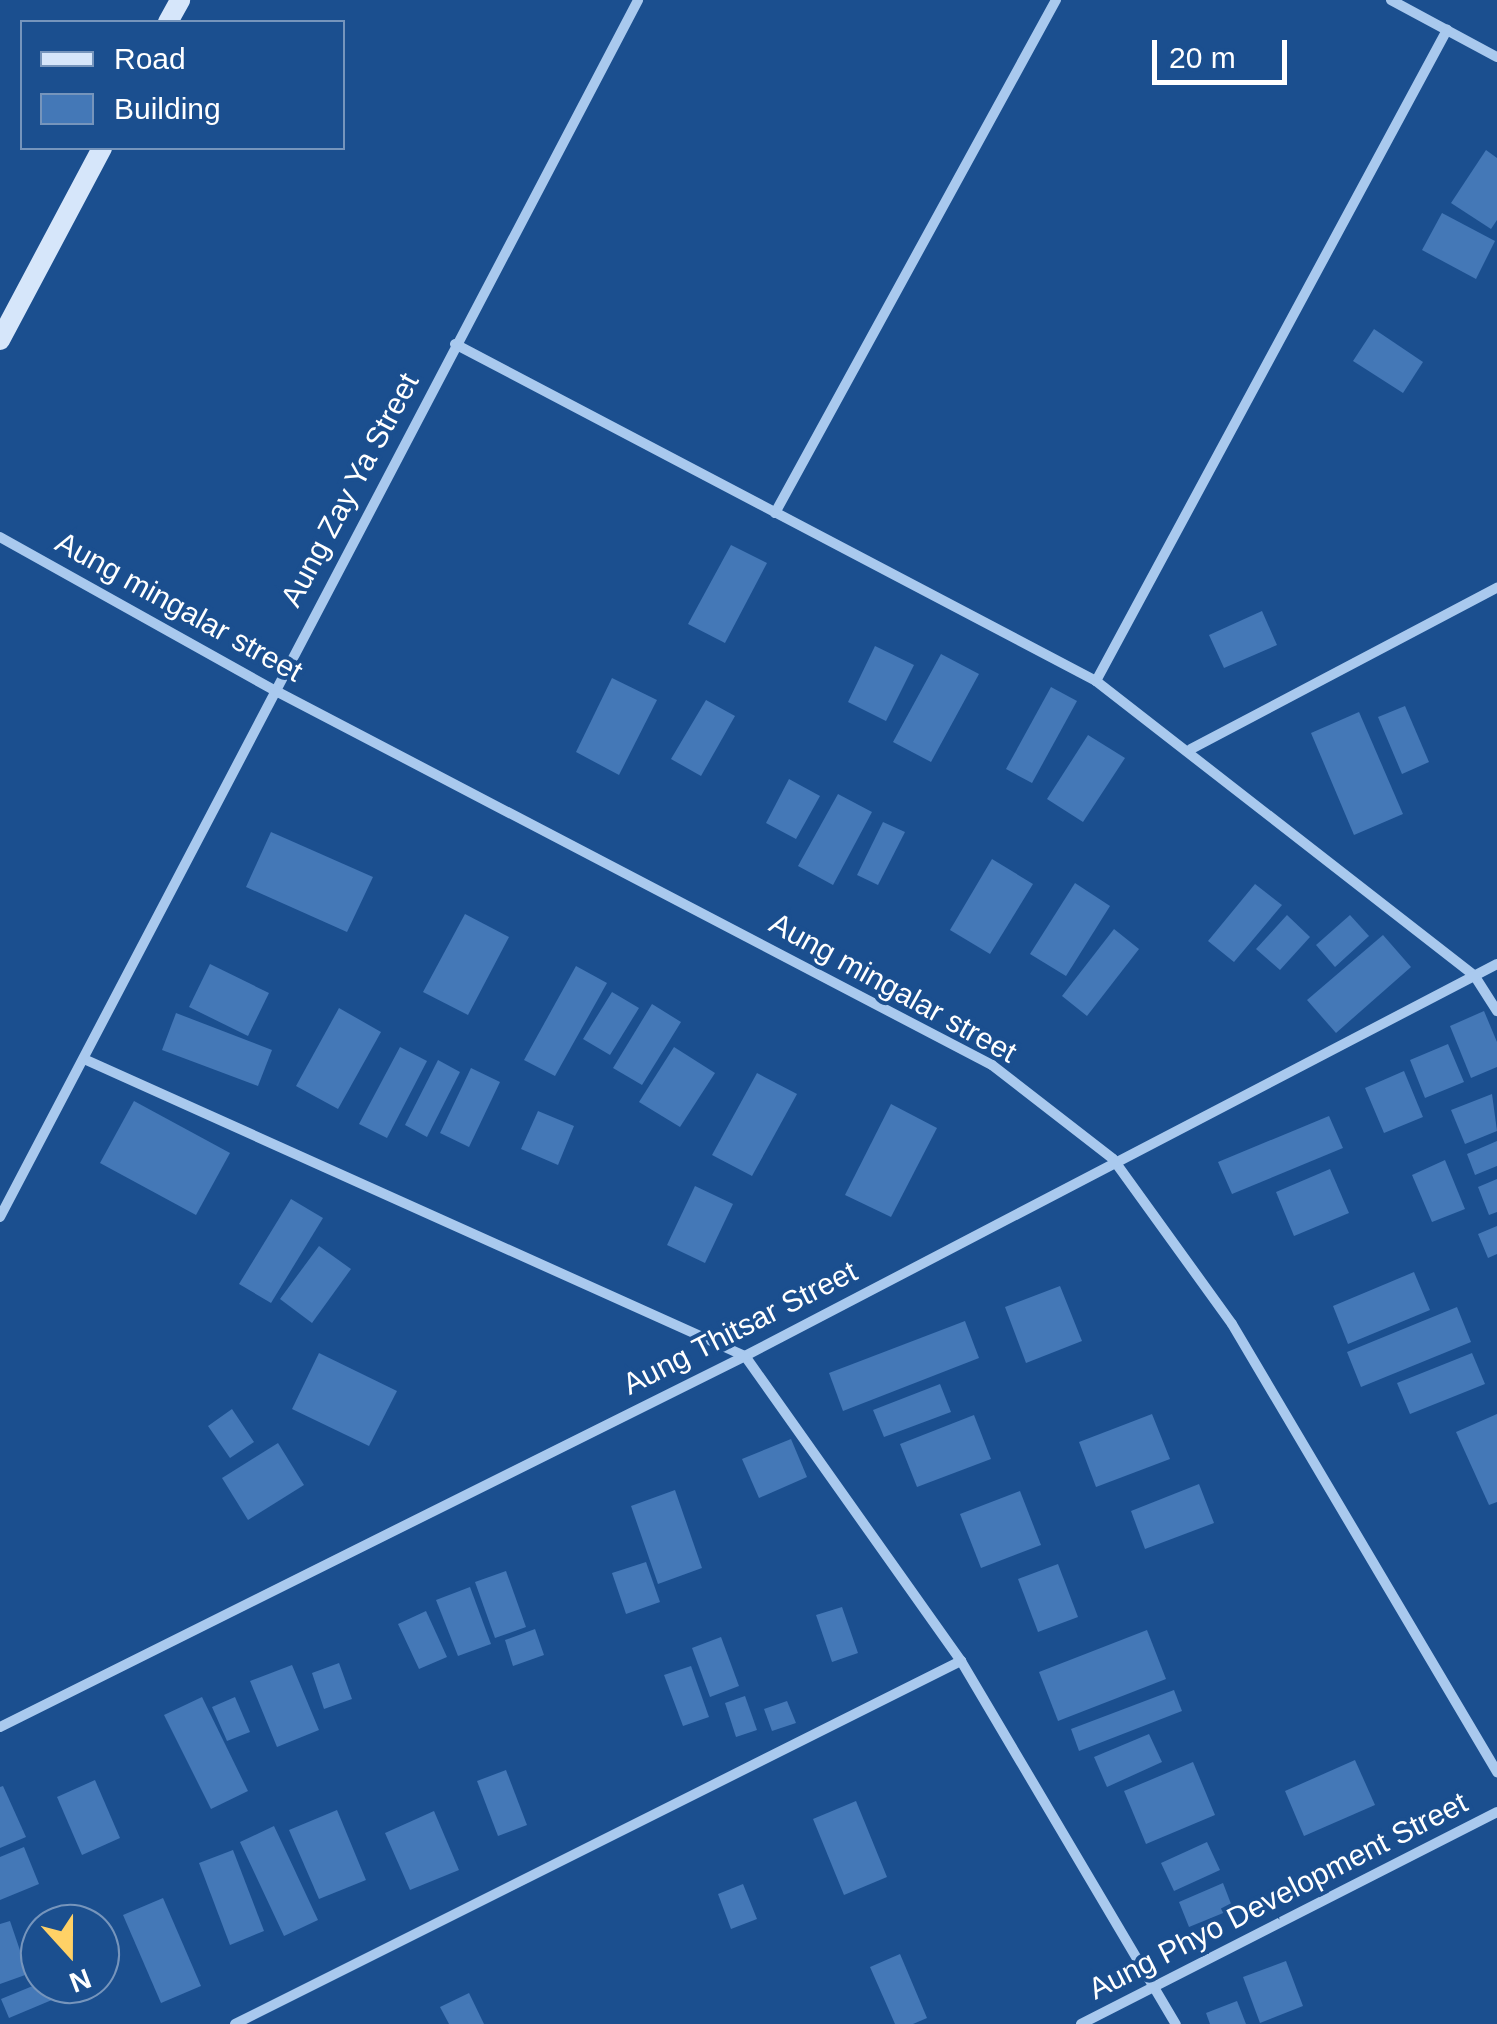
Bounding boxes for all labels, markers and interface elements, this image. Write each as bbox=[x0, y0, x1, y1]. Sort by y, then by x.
legend bbox=[20, 20, 345, 150]
scale bar bbox=[1157, 20, 1292, 82]
text: 20 m bbox=[1169, 41, 1236, 74]
text: Road bbox=[114, 42, 186, 75]
text: Building bbox=[114, 92, 221, 125]
street label: Aung Zay Ya Street bbox=[273, 367, 427, 613]
street label: Aung mingalar street bbox=[49, 524, 309, 690]
street label: Aung mingalar street bbox=[763, 905, 1023, 1071]
street label: Aung Thitsar Street bbox=[617, 1253, 863, 1403]
street label: Aung Phyo Development Street bbox=[1083, 1785, 1473, 2007]
north arrow bbox=[20, 1904, 120, 2004]
text: N bbox=[65, 1963, 95, 1999]

